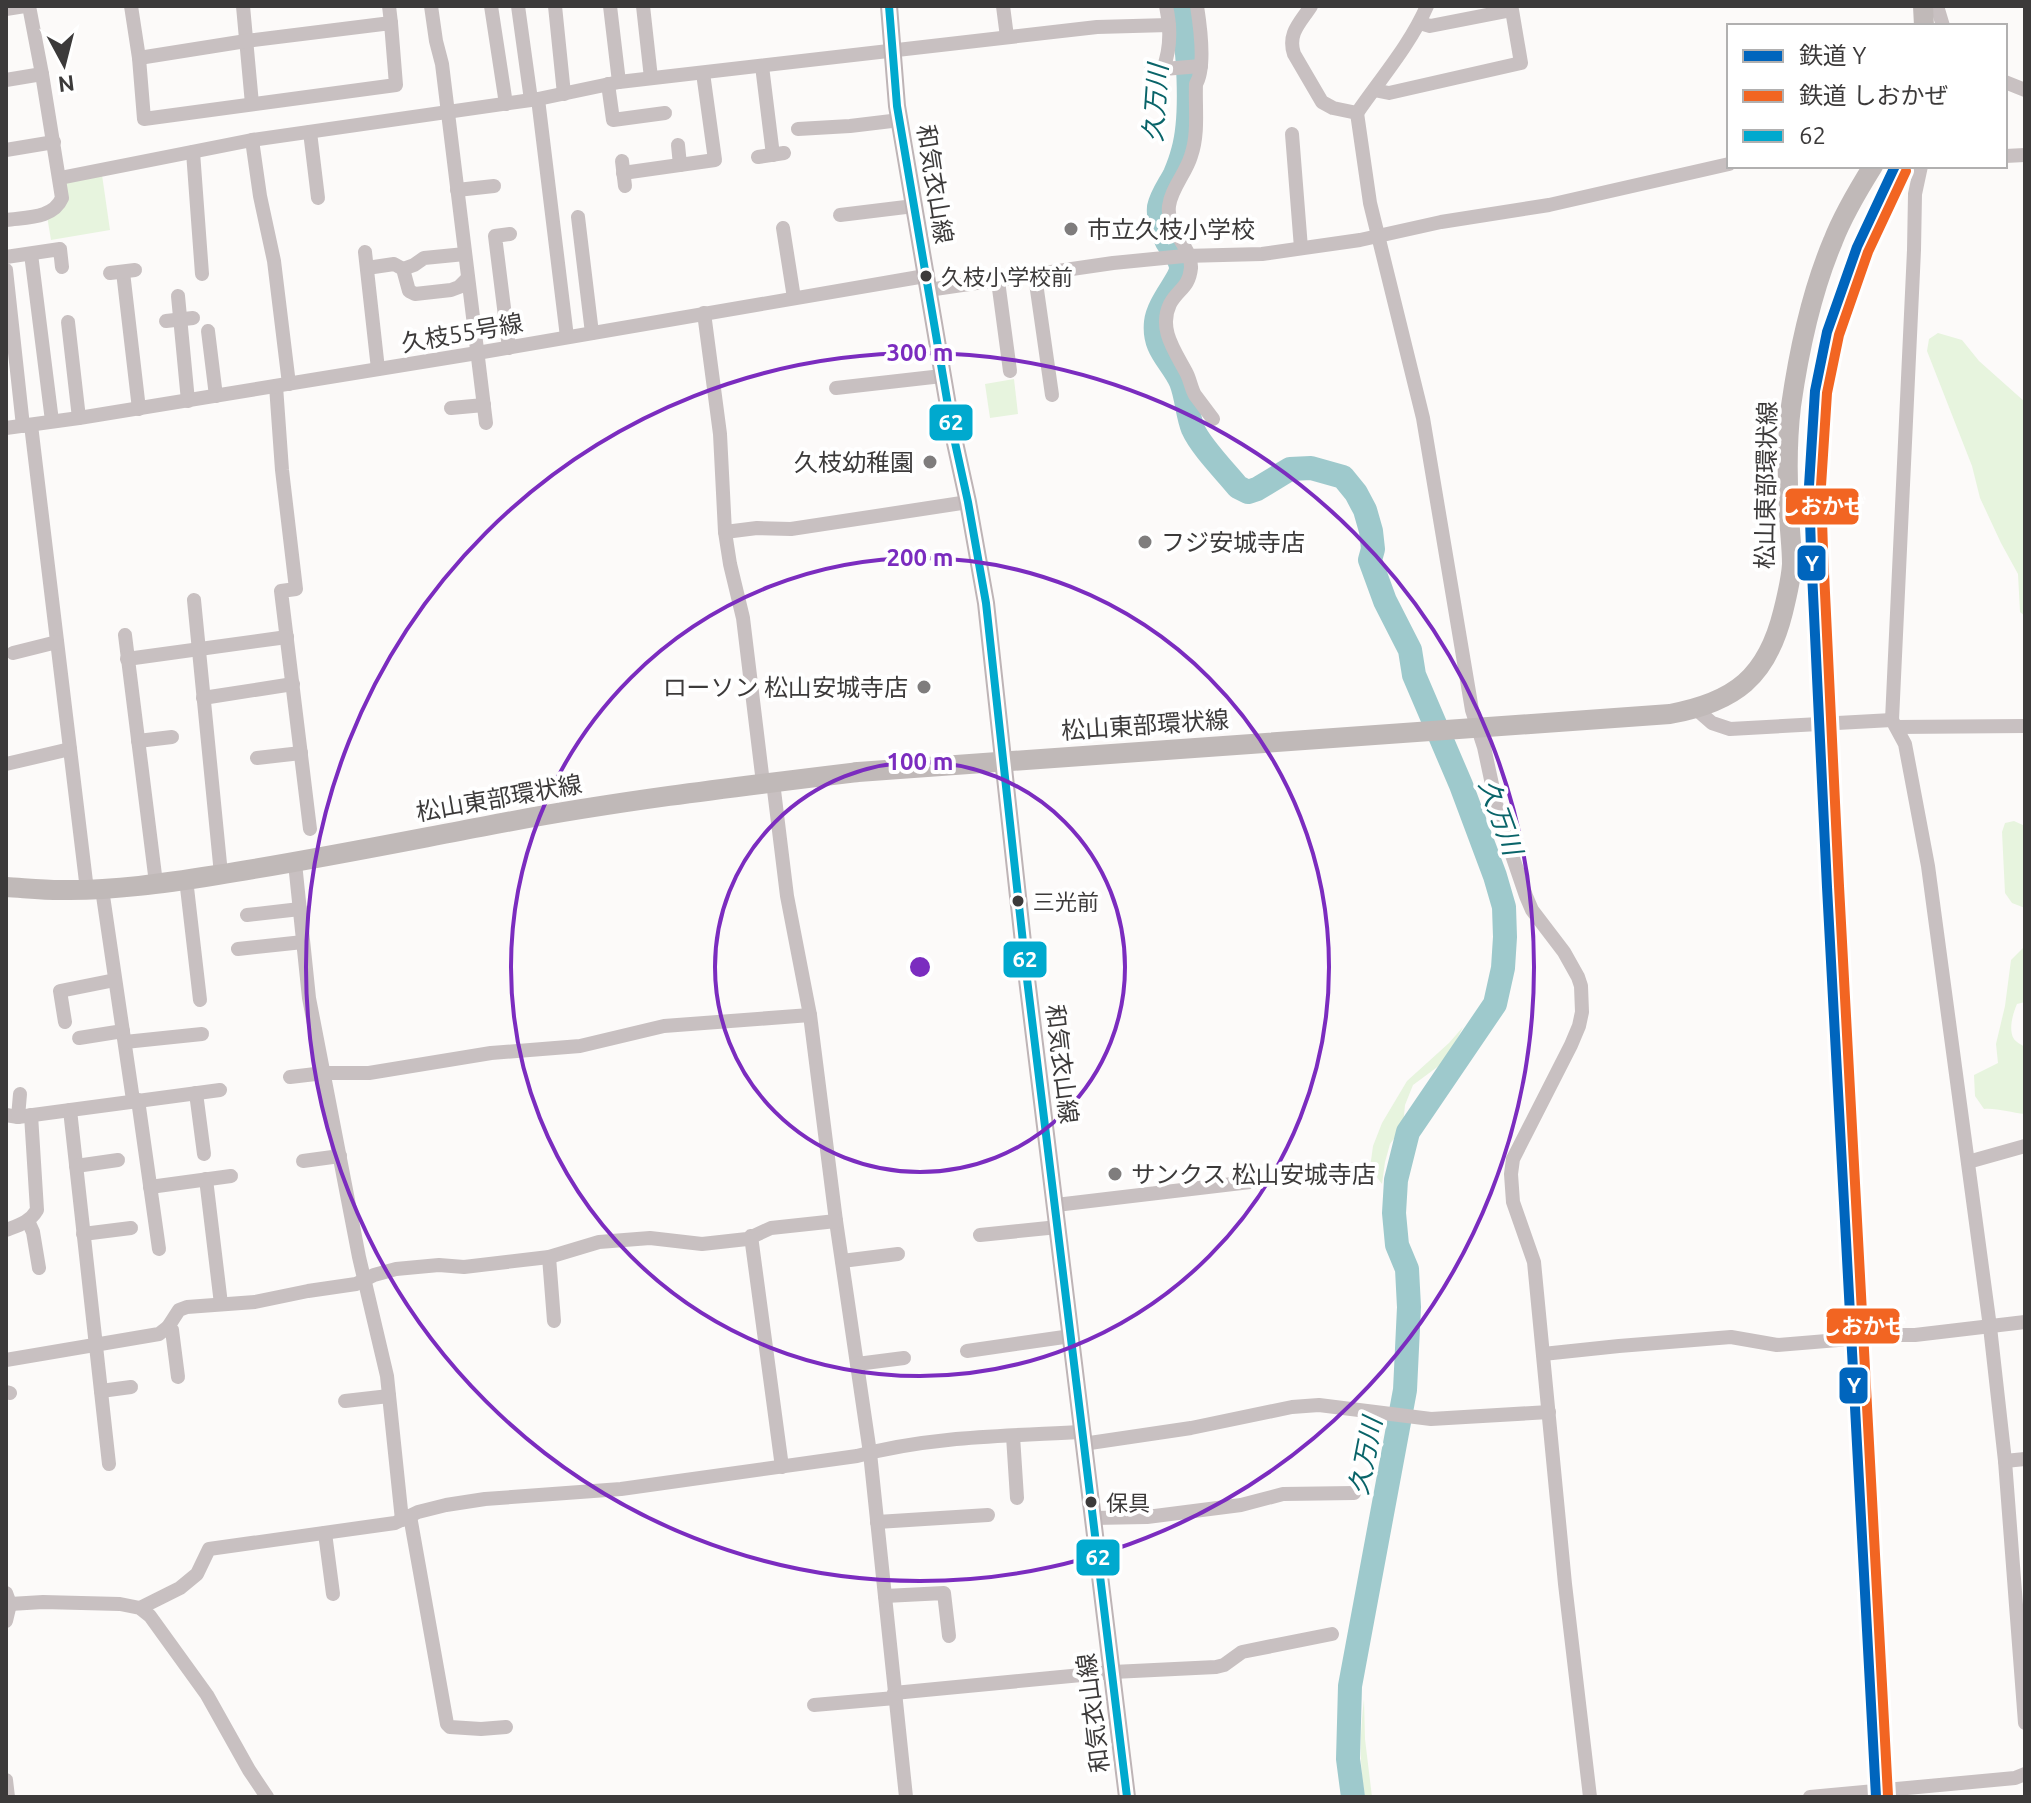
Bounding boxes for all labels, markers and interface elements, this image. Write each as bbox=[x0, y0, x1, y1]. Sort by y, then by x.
north arrow bbox=[24, 24, 104, 104]
legend bbox=[1727, 24, 2007, 168]
text: 鉄道 Y bbox=[1799, 42, 1866, 69]
water label: 久万川 bbox=[1138, 60, 1172, 143]
text: N bbox=[57, 71, 76, 98]
text: 鉄道 しおかぜ bbox=[1799, 82, 1949, 109]
text: 62 bbox=[1799, 122, 1826, 149]
street label: 和気衣山線 bbox=[912, 123, 958, 245]
place label: 市立久枝小学校 bbox=[1087, 216, 1255, 243]
marker: 市立久枝小学校 bbox=[1062, 220, 1080, 238]
place label: 久枝小学校前 bbox=[941, 264, 1073, 289]
marker: 久枝小学校前 bbox=[918, 268, 934, 284]
street label: 久枝55号線 bbox=[399, 309, 525, 357]
text: 300 m bbox=[887, 339, 953, 366]
street label: 松山東部環状線 bbox=[1751, 401, 1781, 569]
line badge: 62 bbox=[928, 403, 974, 442]
text: 62 bbox=[939, 409, 963, 434]
place label: 久枝幼稚園 bbox=[794, 449, 914, 476]
marker: 久枝幼稚園 bbox=[921, 453, 939, 471]
line badge: しおかぜ bbox=[1784, 487, 1860, 526]
text: しおかぜ bbox=[1778, 493, 1866, 518]
place label: フジ安城寺店 bbox=[1161, 529, 1305, 556]
marker: フジ安城寺店 bbox=[1136, 533, 1154, 551]
text: 200 m bbox=[887, 544, 953, 571]
line badge: Y bbox=[1796, 544, 1827, 582]
text: Y bbox=[1805, 550, 1819, 575]
place label: ローソン 松山安城寺店 bbox=[663, 674, 908, 701]
marker: ローソン 松山安城寺店 bbox=[915, 678, 933, 696]
street label: 松山東部環状線 bbox=[1060, 706, 1230, 744]
text: 100 m bbox=[887, 748, 953, 775]
street label: 松山東部環状線 bbox=[414, 770, 584, 826]
water label: 久万川 bbox=[1474, 775, 1529, 861]
place label: 三光前 bbox=[1033, 889, 1099, 914]
marker: 三光前 bbox=[1010, 893, 1026, 909]
line badge: 62 bbox=[1002, 940, 1048, 979]
text: 62 bbox=[1013, 946, 1037, 971]
centre of rings bbox=[906, 953, 934, 981]
street label: 和気衣山線 bbox=[1041, 1003, 1083, 1125]
place label: サンクス 松山安城寺店 bbox=[1131, 1161, 1376, 1188]
marker: サンクス 松山安城寺店 bbox=[1106, 1165, 1124, 1183]
line badge: しおかぜ bbox=[1825, 1307, 1901, 1345]
text: しおかぜ bbox=[1819, 1313, 1907, 1338]
line badge: Y bbox=[1838, 1366, 1869, 1405]
text: Y bbox=[1847, 1372, 1861, 1397]
water label: 久万川 bbox=[1343, 1412, 1387, 1497]
place label: 保具 bbox=[1106, 1490, 1150, 1515]
marker: 保具 bbox=[1083, 1494, 1099, 1510]
line badge: 62 bbox=[1075, 1538, 1121, 1577]
text: 62 bbox=[1086, 1544, 1110, 1569]
street label: 和気衣山線 bbox=[1072, 1652, 1114, 1774]

